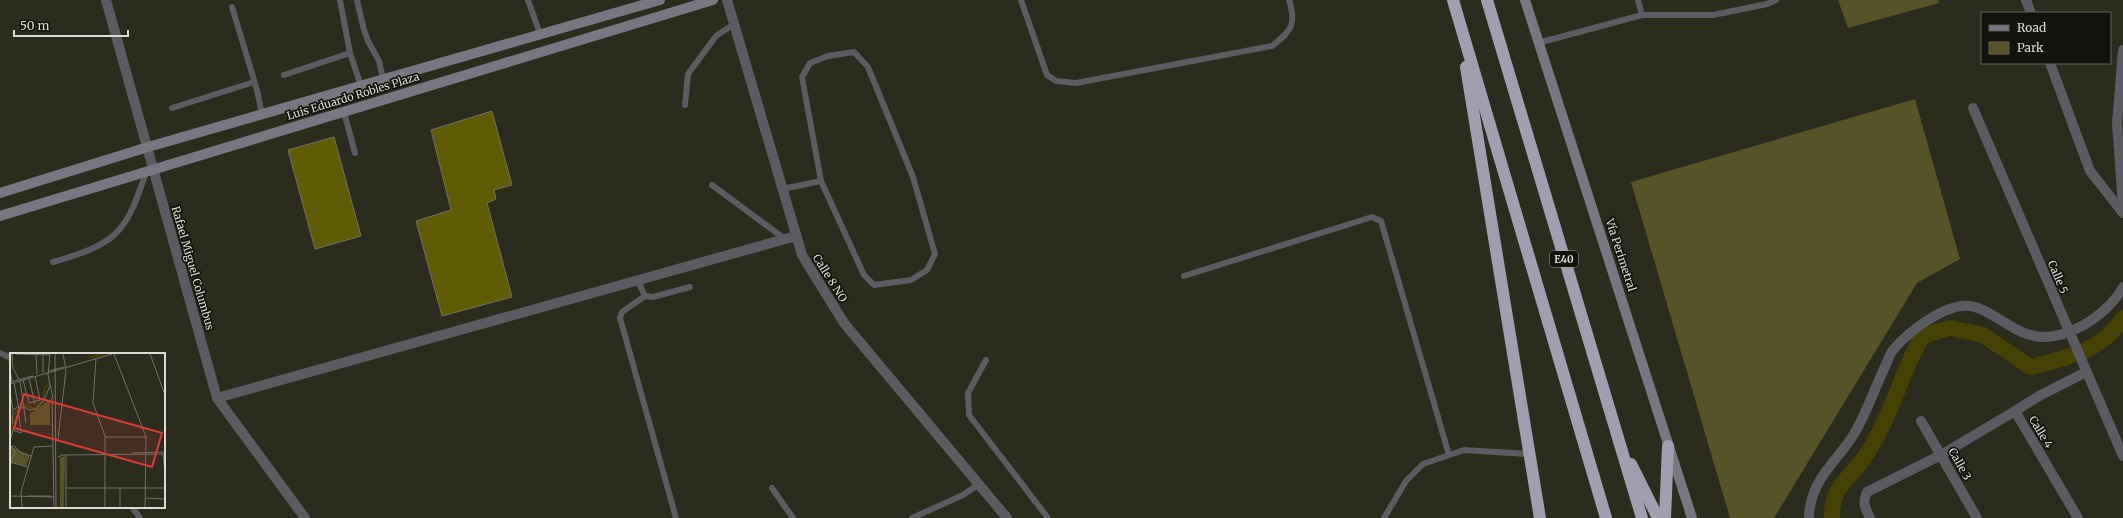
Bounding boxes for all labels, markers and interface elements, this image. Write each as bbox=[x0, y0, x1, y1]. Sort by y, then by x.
scale bar bbox=[14, 12, 128, 38]
legend bbox=[1981, 12, 2111, 64]
text: 50 m bbox=[20, 18, 49, 33]
text: Road bbox=[2017, 20, 2046, 35]
text: Park bbox=[2017, 40, 2044, 55]
street label: Luis Eduardo Robles Plaza bbox=[285, 69, 421, 123]
street label: Rafael Miguel Columbus bbox=[169, 204, 217, 332]
street label: Vía Perimetral bbox=[1602, 216, 1640, 294]
street label: Calle 8 NO bbox=[810, 251, 850, 305]
road number: E40 bbox=[1550, 251, 1578, 267]
street label: Calle 5 bbox=[2045, 258, 2071, 296]
inset map bbox=[10, 353, 165, 508]
street label: Calle 4 bbox=[2026, 413, 2056, 451]
street label: Calle 3 bbox=[1945, 445, 1975, 483]

